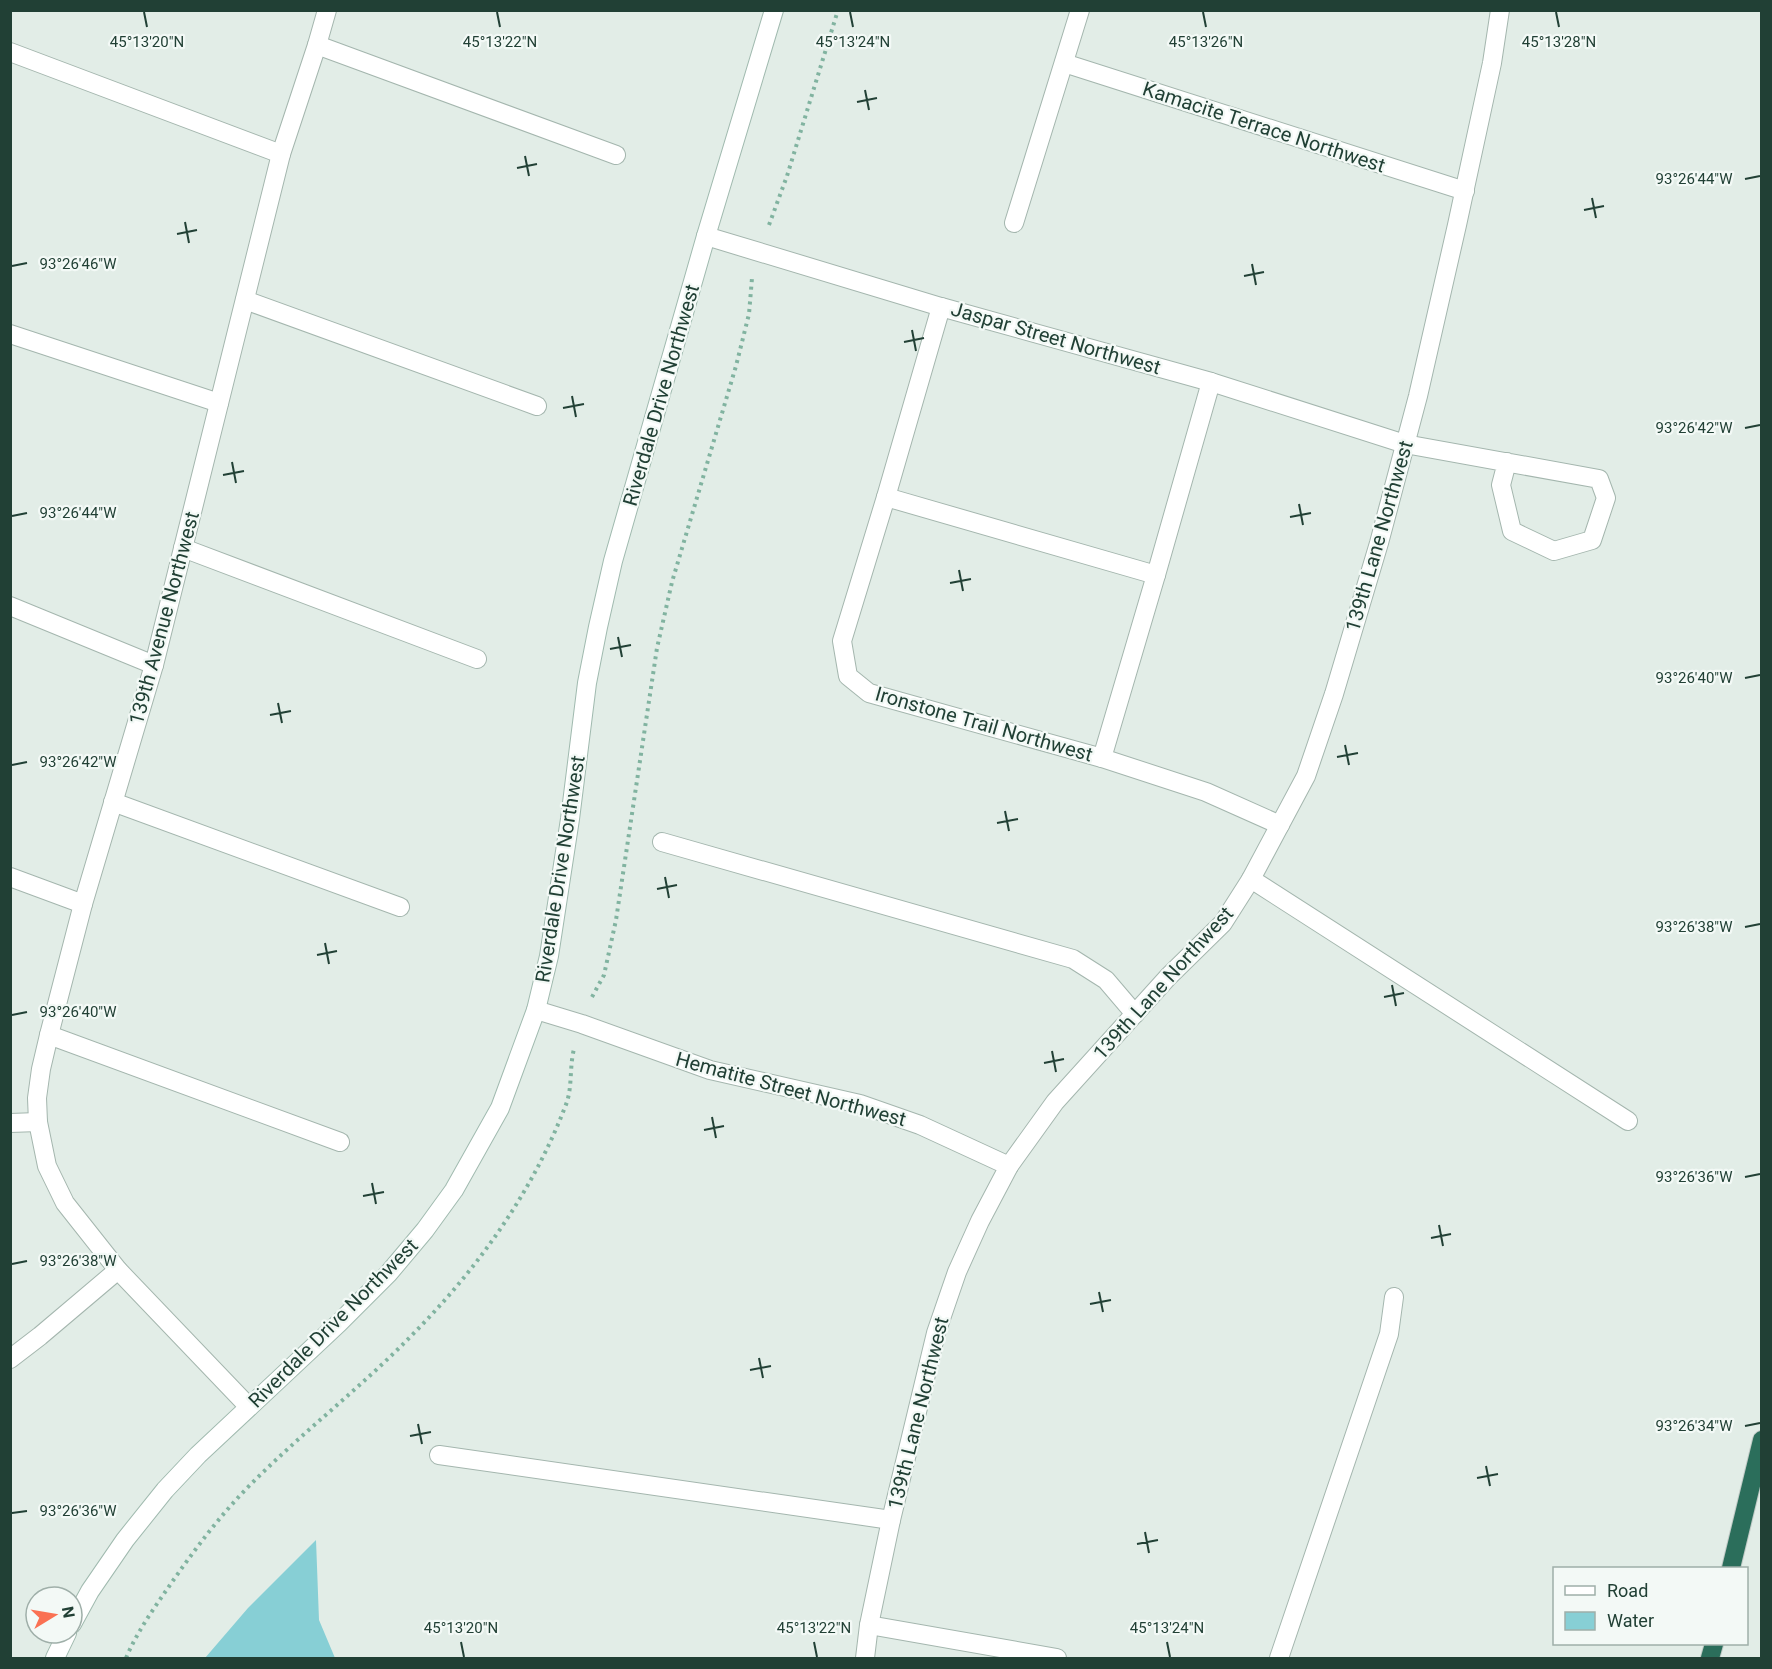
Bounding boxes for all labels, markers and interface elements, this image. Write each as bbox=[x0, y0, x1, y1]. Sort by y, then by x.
text: 45°13'20"N bbox=[110, 33, 184, 51]
text: 45°13'22"N bbox=[463, 33, 537, 51]
text: 45°13'24"N bbox=[816, 33, 890, 51]
text: 45°13'26"N bbox=[1169, 33, 1243, 51]
text: 45°13'28"N bbox=[1522, 33, 1596, 51]
street label: Kamacite Terrace Northwest bbox=[1140, 76, 1388, 178]
text: 93°26'44"W bbox=[1656, 170, 1732, 188]
text: 93°26'46"W bbox=[40, 255, 116, 273]
street label: Riverdale Drive Northwest bbox=[618, 281, 704, 509]
street label: Jaspar Street Northwest bbox=[948, 297, 1164, 379]
text: 93°26'42"W bbox=[1656, 419, 1732, 437]
street label: 139th Lane Northwest bbox=[1340, 438, 1418, 634]
text: 93°26'44"W bbox=[40, 504, 116, 522]
street label: 139th Avenue Northwest bbox=[124, 509, 204, 727]
text: 93°26'40"W bbox=[1656, 669, 1732, 687]
street label: Ironstone Trail Northwest bbox=[873, 681, 1095, 767]
text: 93°26'42"W bbox=[40, 753, 116, 771]
street label: Riverdale Drive Northwest bbox=[530, 754, 590, 984]
street label: 139th Lane Northwest bbox=[1088, 902, 1238, 1064]
text: 93°26'38"W bbox=[1656, 918, 1732, 936]
text: 93°26'40"W bbox=[40, 1003, 116, 1021]
street label: Hematite Street Northwest bbox=[673, 1047, 909, 1131]
text: 93°26'36"W bbox=[1656, 1168, 1732, 1186]
street label: Riverdale Drive Northwest bbox=[243, 1233, 423, 1413]
text: 93°26'38"W bbox=[40, 1252, 116, 1270]
street label: 139th Lane Northwest bbox=[882, 1314, 954, 1512]
text: 93°26'34"W bbox=[1656, 1417, 1732, 1435]
text: 93°26'36"W bbox=[40, 1502, 116, 1520]
legend bbox=[1553, 1567, 1748, 1645]
text: Road bbox=[1607, 1580, 1648, 1601]
north arrow bbox=[24, 1585, 84, 1645]
text: N bbox=[58, 1605, 79, 1620]
text: Water bbox=[1607, 1610, 1654, 1631]
text: 45°13'20"N bbox=[424, 1619, 498, 1637]
text: 45°13'22"N bbox=[777, 1619, 851, 1637]
text: 45°13'24"N bbox=[1130, 1619, 1204, 1637]

